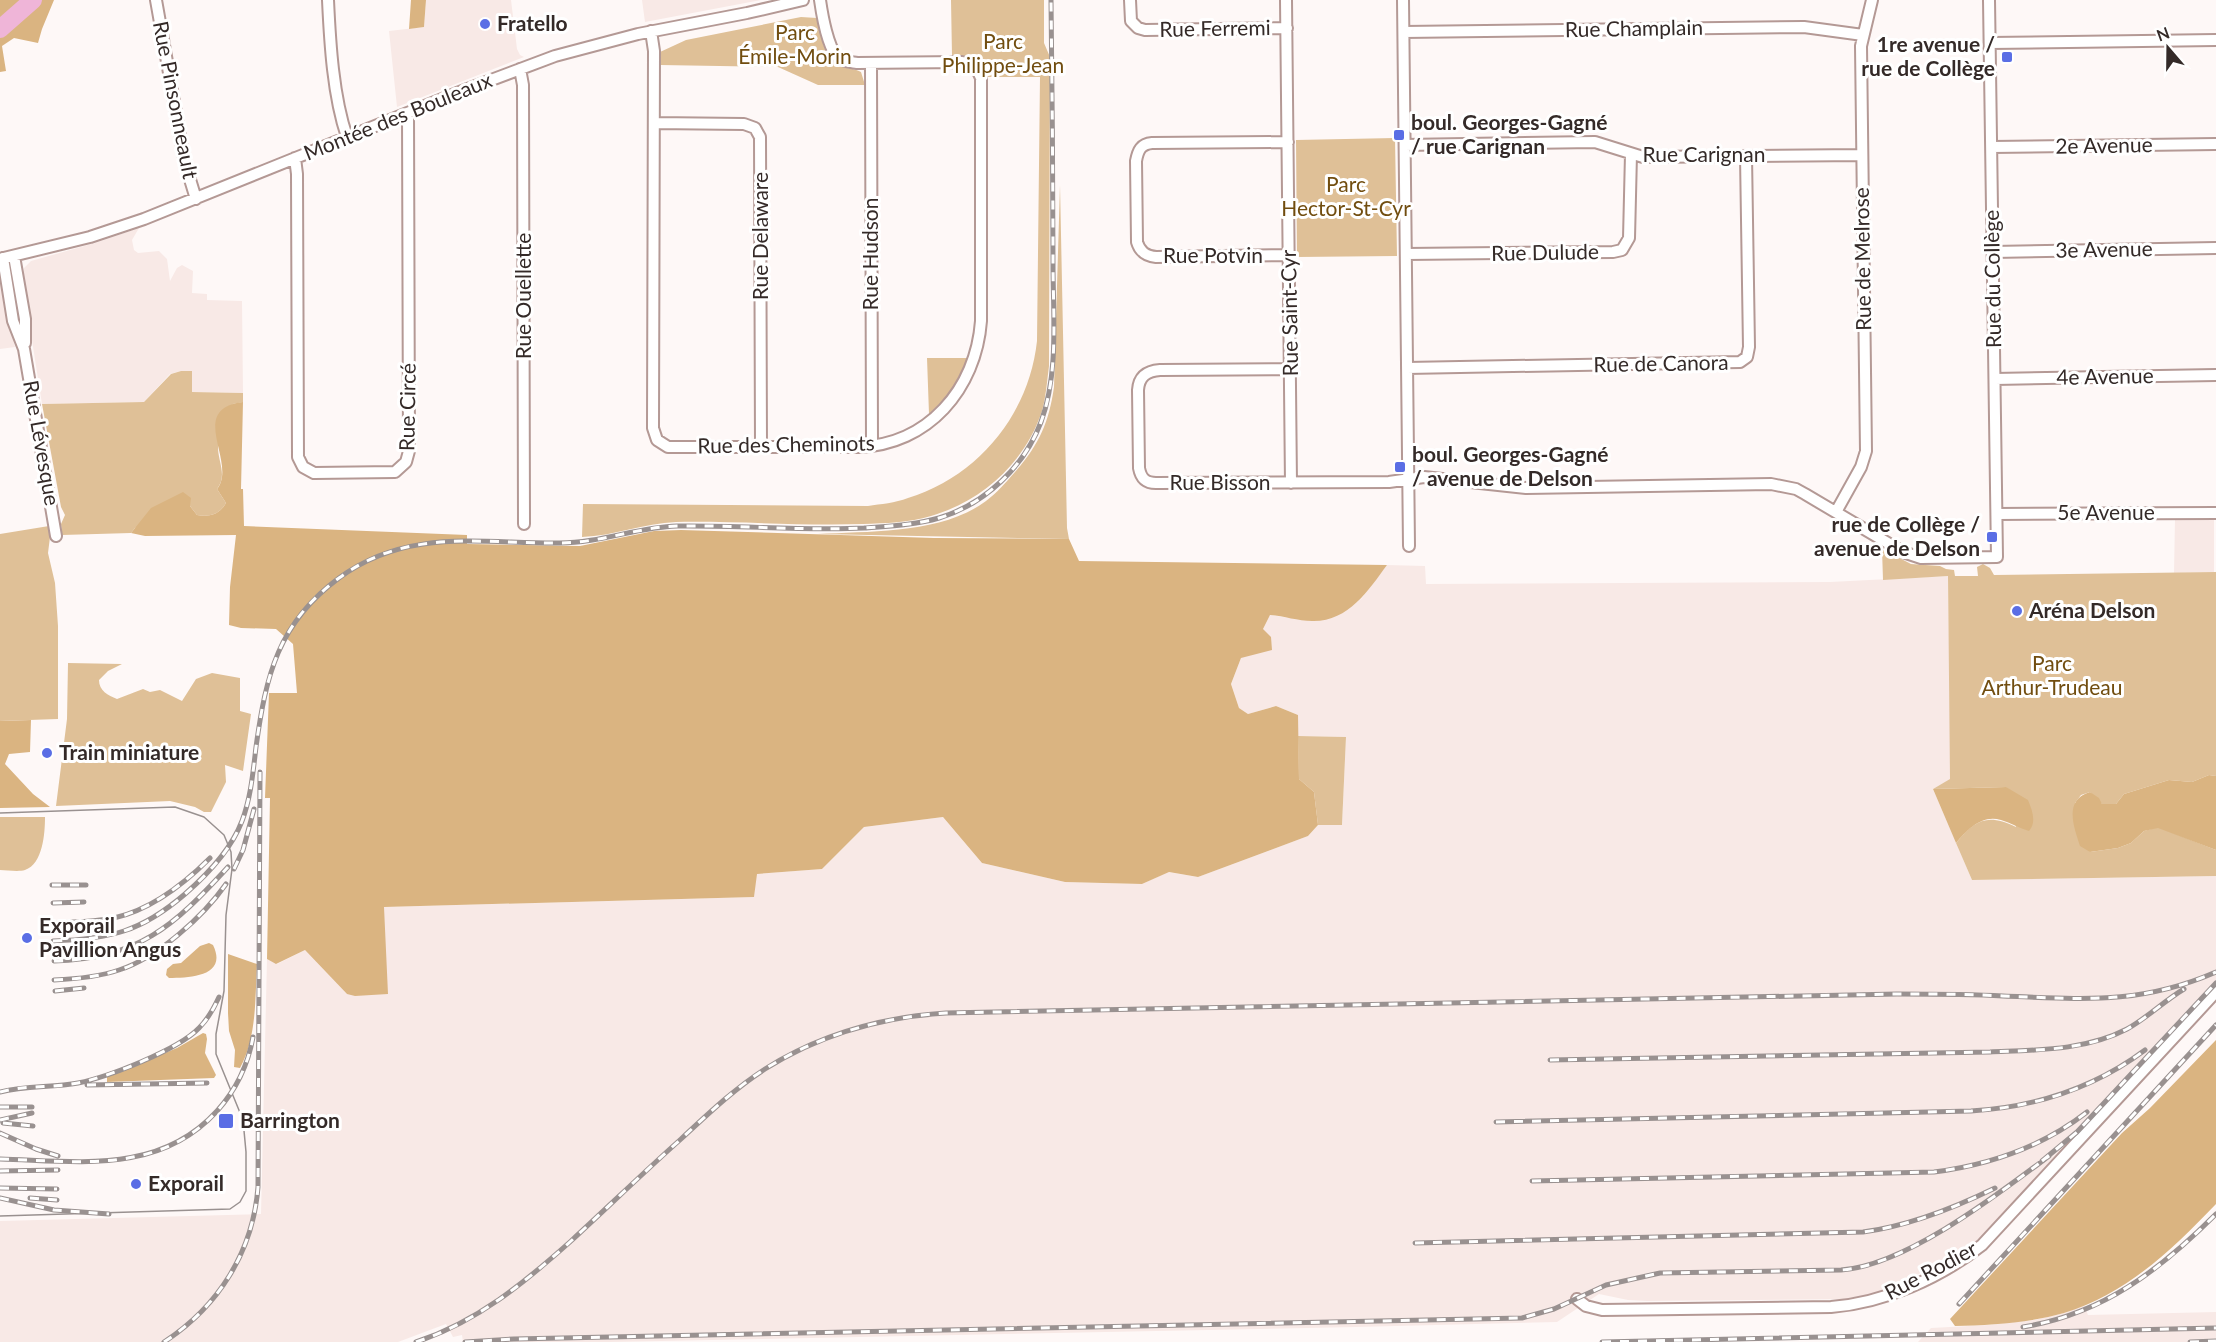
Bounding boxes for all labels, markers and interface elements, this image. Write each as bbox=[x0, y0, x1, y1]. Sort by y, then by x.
place label: Fratello bbox=[497, 10, 568, 35]
street label: Rue Ferremi bbox=[1159, 14, 1271, 41]
street label: Rue Champlain bbox=[1565, 14, 1703, 41]
marker: Fratello bbox=[478, 17, 492, 31]
north arrow bbox=[2138, 18, 2198, 78]
street label: Rue Pinsonneault bbox=[149, 19, 204, 181]
park label: Parc Émile-Morin bbox=[738, 19, 852, 68]
text: N bbox=[2154, 22, 2172, 44]
park label: Parc Philippe-Jean bbox=[942, 28, 1064, 77]
place label: 1re avenue / rue de Collège bbox=[1861, 31, 1995, 80]
marker: 1re avenue / rue de Collège bbox=[2000, 50, 2014, 64]
street label: Montée des Bouleaux bbox=[300, 66, 496, 165]
place label: boul. Georges-Gagné / rue Carignan bbox=[1411, 109, 1607, 158]
marker: boul. Georges-Gagné / rue Carignan bbox=[1392, 128, 1406, 142]
street label: 2e Avenue bbox=[2055, 131, 2153, 158]
street label: Rue Carignan bbox=[1643, 141, 1765, 166]
park label: Parc Hector-St-Cyr bbox=[1281, 171, 1411, 220]
street label: Rue Delaware bbox=[747, 172, 772, 300]
street label: Rue de Melrose bbox=[1848, 187, 1875, 331]
street label: Rue Hudson bbox=[857, 198, 882, 310]
street label: Rue du Collège bbox=[1978, 210, 2005, 348]
street label: Rue Ouellette bbox=[510, 233, 535, 359]
street label: 3e Avenue bbox=[2055, 235, 2153, 262]
street label: Rue Dulude bbox=[1491, 238, 1599, 265]
street label: Rue Potvin bbox=[1163, 242, 1263, 267]
street label: Rue Saint-Cyr bbox=[1275, 249, 1302, 377]
street label: Rue de Canora bbox=[1593, 349, 1729, 376]
street label: 4e Avenue bbox=[2056, 362, 2154, 389]
street label: Rue Circé bbox=[393, 363, 420, 451]
street label: Rue Lévesque bbox=[19, 378, 66, 507]
street label: Rue des Cheminots bbox=[697, 429, 875, 458]
place label: boul. Georges-Gagné / avenue de Delson bbox=[1412, 441, 1608, 490]
marker: boul. Georges-Gagné / avenue de Delson bbox=[1393, 460, 1407, 474]
street label: Rue Bisson bbox=[1169, 469, 1271, 494]
street label: 5e Avenue bbox=[2057, 499, 2155, 524]
place label: rue de Collège / avenue de Delson bbox=[1814, 511, 1980, 560]
marker: rue de Collège / avenue de Delson bbox=[1985, 530, 1999, 544]
place label: Aréna Delson bbox=[2028, 597, 2155, 622]
marker: Aréna Delson bbox=[2010, 604, 2024, 618]
park label: Parc Arthur-Trudeau bbox=[1982, 650, 2122, 699]
place label: Train miniature bbox=[59, 739, 199, 764]
marker: Train miniature bbox=[40, 746, 54, 760]
place label: Exporail Pavillion Angus bbox=[39, 912, 181, 961]
marker: Exporail Pavillion Angus bbox=[20, 931, 34, 945]
place label: Barrington bbox=[240, 1107, 340, 1132]
marker: Barrington bbox=[217, 1112, 235, 1130]
place label: Exporail bbox=[148, 1170, 224, 1195]
marker: Exporail bbox=[129, 1177, 143, 1191]
street label: Rue Rodier bbox=[1880, 1235, 1981, 1304]

